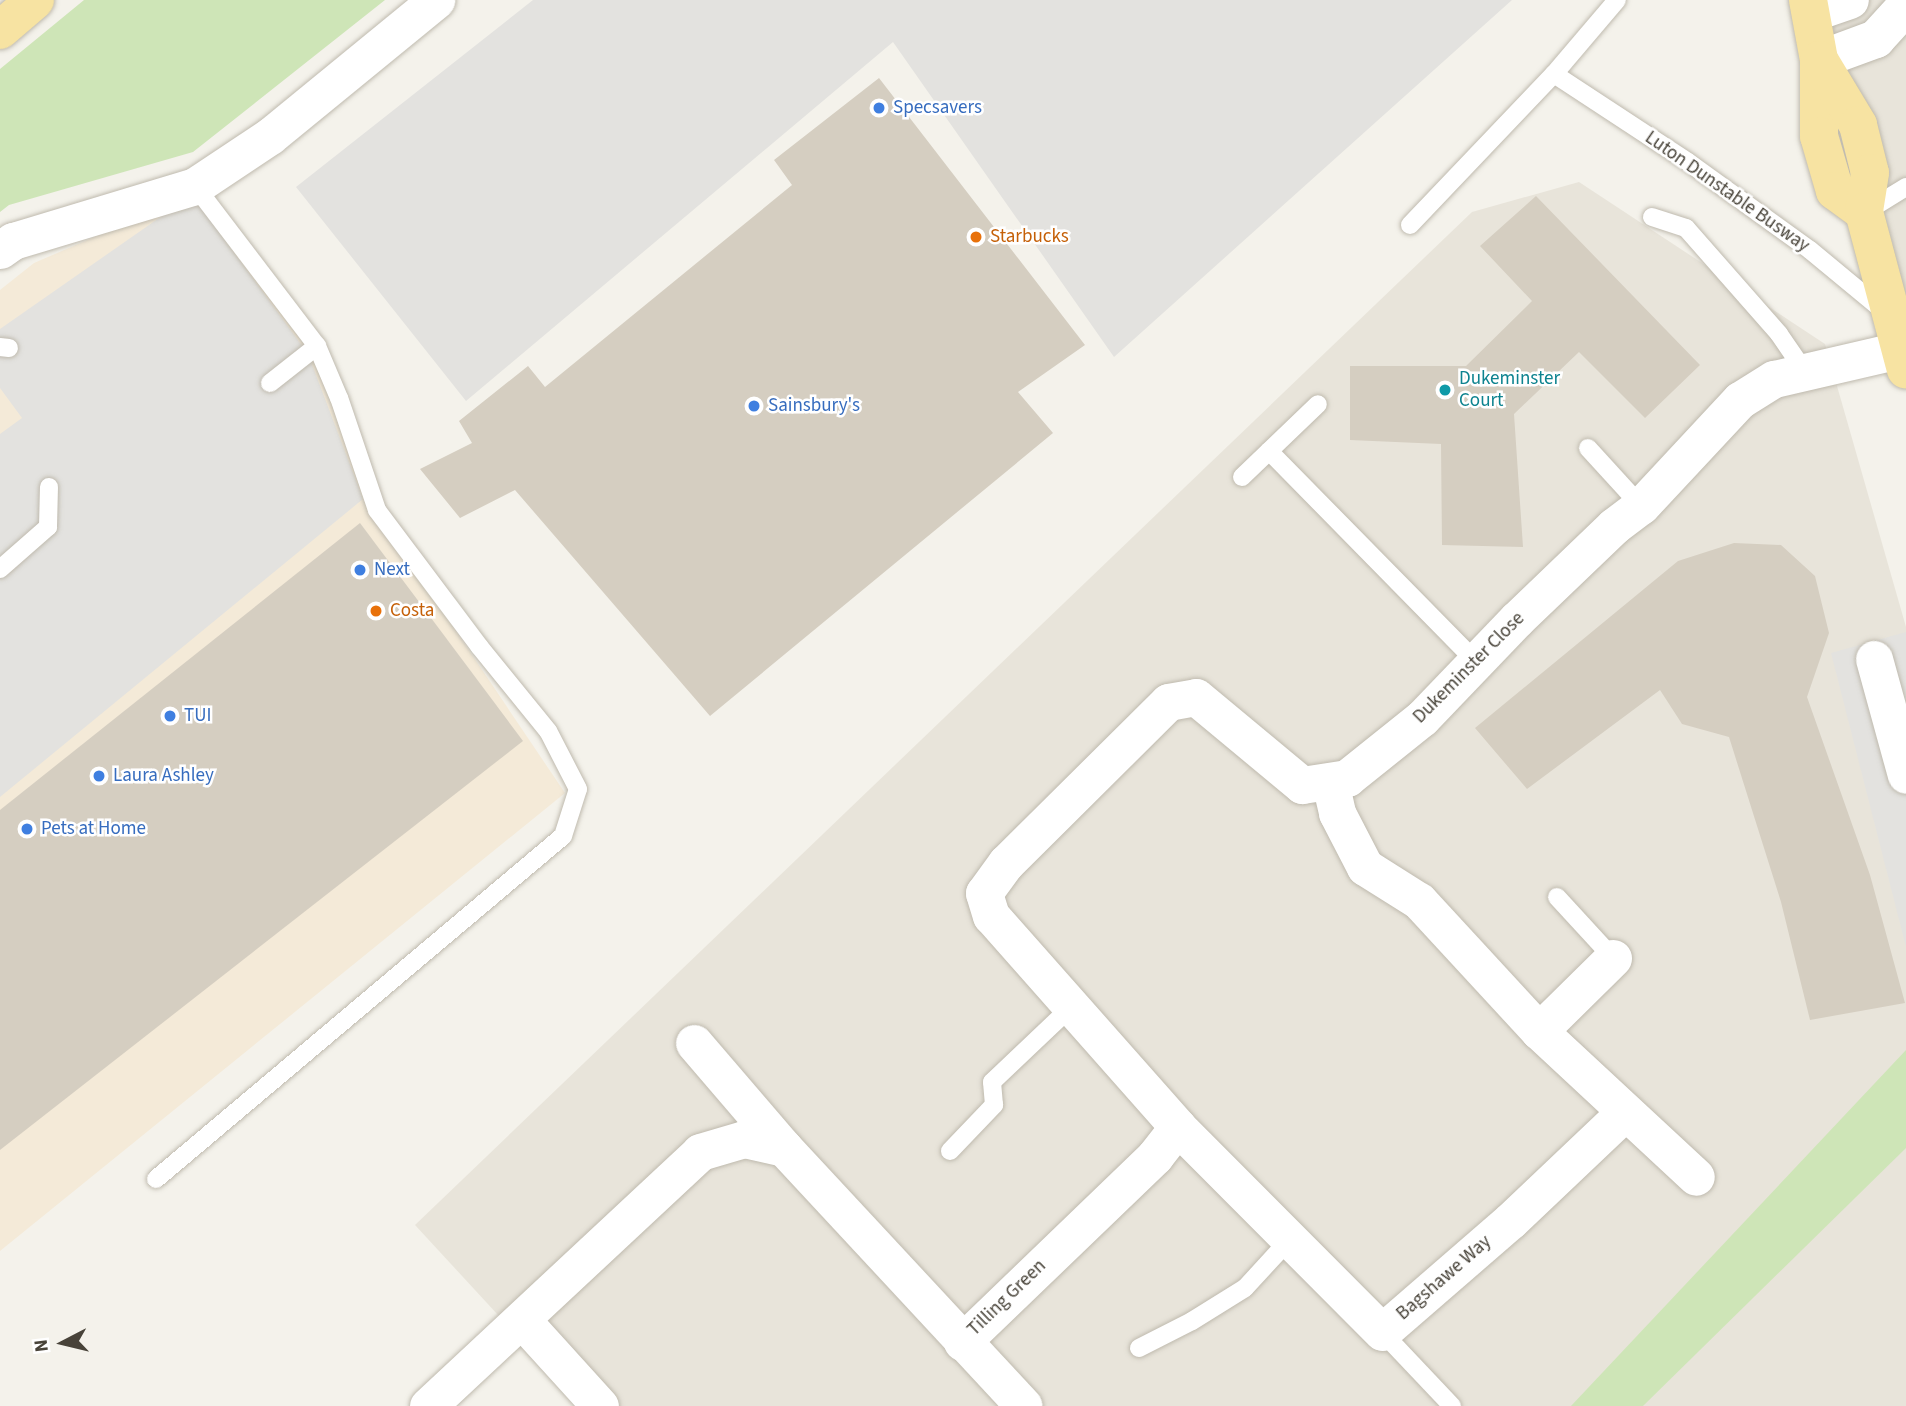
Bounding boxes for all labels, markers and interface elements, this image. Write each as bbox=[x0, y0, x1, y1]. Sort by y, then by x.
place label: Specsavers bbox=[893, 97, 982, 119]
marker: Specsavers bbox=[871, 100, 887, 116]
street label: Luton Dunstable Busway bbox=[1640, 127, 1814, 257]
place label: Starbucks bbox=[990, 226, 1069, 248]
marker: Starbucks bbox=[968, 229, 984, 245]
place label: Dukeminster Court bbox=[1459, 368, 1560, 412]
marker: Dukeminster Court bbox=[1437, 382, 1453, 398]
place label: Sainsbury's bbox=[768, 395, 860, 417]
marker: Sainsbury's bbox=[746, 398, 762, 414]
place label: Next bbox=[374, 559, 410, 581]
marker: Next bbox=[352, 562, 368, 578]
place label: Costa bbox=[390, 600, 434, 622]
marker: Costa bbox=[368, 603, 384, 619]
street label: Dukeminster Close bbox=[1409, 608, 1529, 728]
place label: TUI bbox=[184, 705, 211, 727]
marker: TUI bbox=[162, 708, 178, 724]
place label: Laura Ashley bbox=[113, 765, 214, 787]
marker: Laura Ashley bbox=[91, 768, 107, 784]
place label: Pets at Home bbox=[41, 818, 146, 840]
marker: Pets at Home bbox=[19, 821, 35, 837]
street label: Bagshawe Way bbox=[1392, 1231, 1496, 1325]
street label: Tilling Green bbox=[963, 1255, 1051, 1341]
north arrow bbox=[28, 1308, 98, 1378]
text: N bbox=[27, 1338, 56, 1354]

